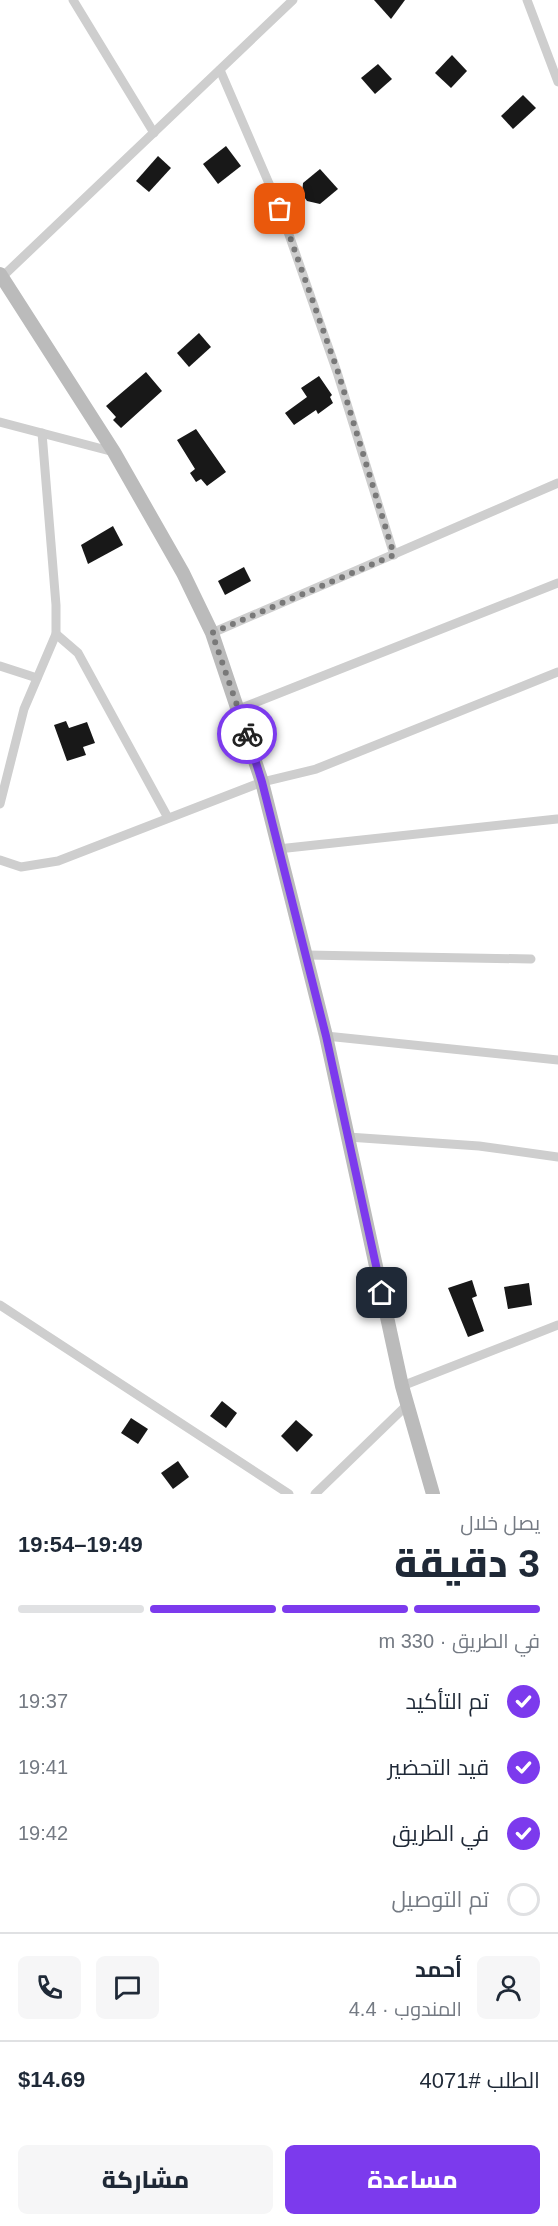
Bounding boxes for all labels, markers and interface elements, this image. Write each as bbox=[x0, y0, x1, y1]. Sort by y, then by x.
pin bbox=[254, 183, 305, 234]
icon: bag bbox=[263, 192, 296, 225]
courier bbox=[217, 704, 277, 764]
icon: bike bbox=[231, 718, 264, 751]
pin bbox=[356, 1267, 407, 1318]
icon: home bbox=[365, 1276, 398, 1309]
text: يصل خلال bbox=[460, 1512, 540, 1534]
text: 19:49–19:54 bbox=[18, 1532, 143, 1557]
text: 3 دقيقة bbox=[394, 1542, 540, 1585]
text: في الطريق · 330 m bbox=[379, 1630, 540, 1652]
icon: check bbox=[507, 1685, 540, 1718]
text: تم التأكيد bbox=[406, 1689, 489, 1714]
text: 19:37 bbox=[18, 1690, 68, 1712]
icon: check bbox=[507, 1751, 540, 1784]
text: قيد التحضير bbox=[388, 1755, 489, 1780]
text: 19:41 bbox=[18, 1756, 68, 1778]
icon: check bbox=[507, 1817, 540, 1850]
text: في الطريق bbox=[392, 1821, 489, 1846]
text: 19:42 bbox=[18, 1822, 68, 1844]
text: تم التوصيل bbox=[391, 1887, 489, 1912]
button: phone bbox=[18, 1956, 81, 2019]
button: chat bbox=[96, 1956, 159, 2019]
button: person bbox=[477, 1956, 540, 2019]
text: أحمد bbox=[415, 1957, 462, 1982]
text: المندوب · 4.4 bbox=[349, 1998, 462, 2020]
text: $14.69 bbox=[18, 2067, 85, 2092]
text: الطلب #4071 bbox=[420, 2068, 540, 2093]
button: مشاركة bbox=[18, 2145, 273, 2214]
button: مساعدة bbox=[285, 2145, 540, 2214]

